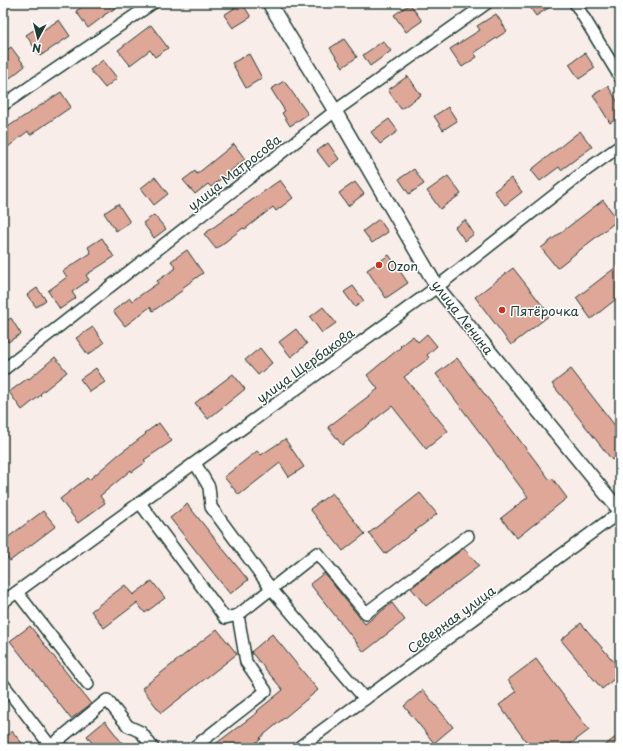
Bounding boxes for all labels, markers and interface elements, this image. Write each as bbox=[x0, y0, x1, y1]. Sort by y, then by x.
north arrow bbox=[18, 18, 58, 58]
text: N bbox=[31, 39, 42, 57]
street label: улица Матросова bbox=[183, 129, 285, 215]
place label: Ozon bbox=[387, 256, 418, 275]
marker: Ozon bbox=[374, 260, 384, 270]
street label: улица Ленина bbox=[428, 276, 499, 359]
place label: Пятёрочка bbox=[510, 301, 580, 320]
marker: Пятёрочка bbox=[497, 305, 507, 315]
street label: улица Щербакова bbox=[252, 322, 359, 407]
street label: Северная улица bbox=[403, 580, 500, 657]

